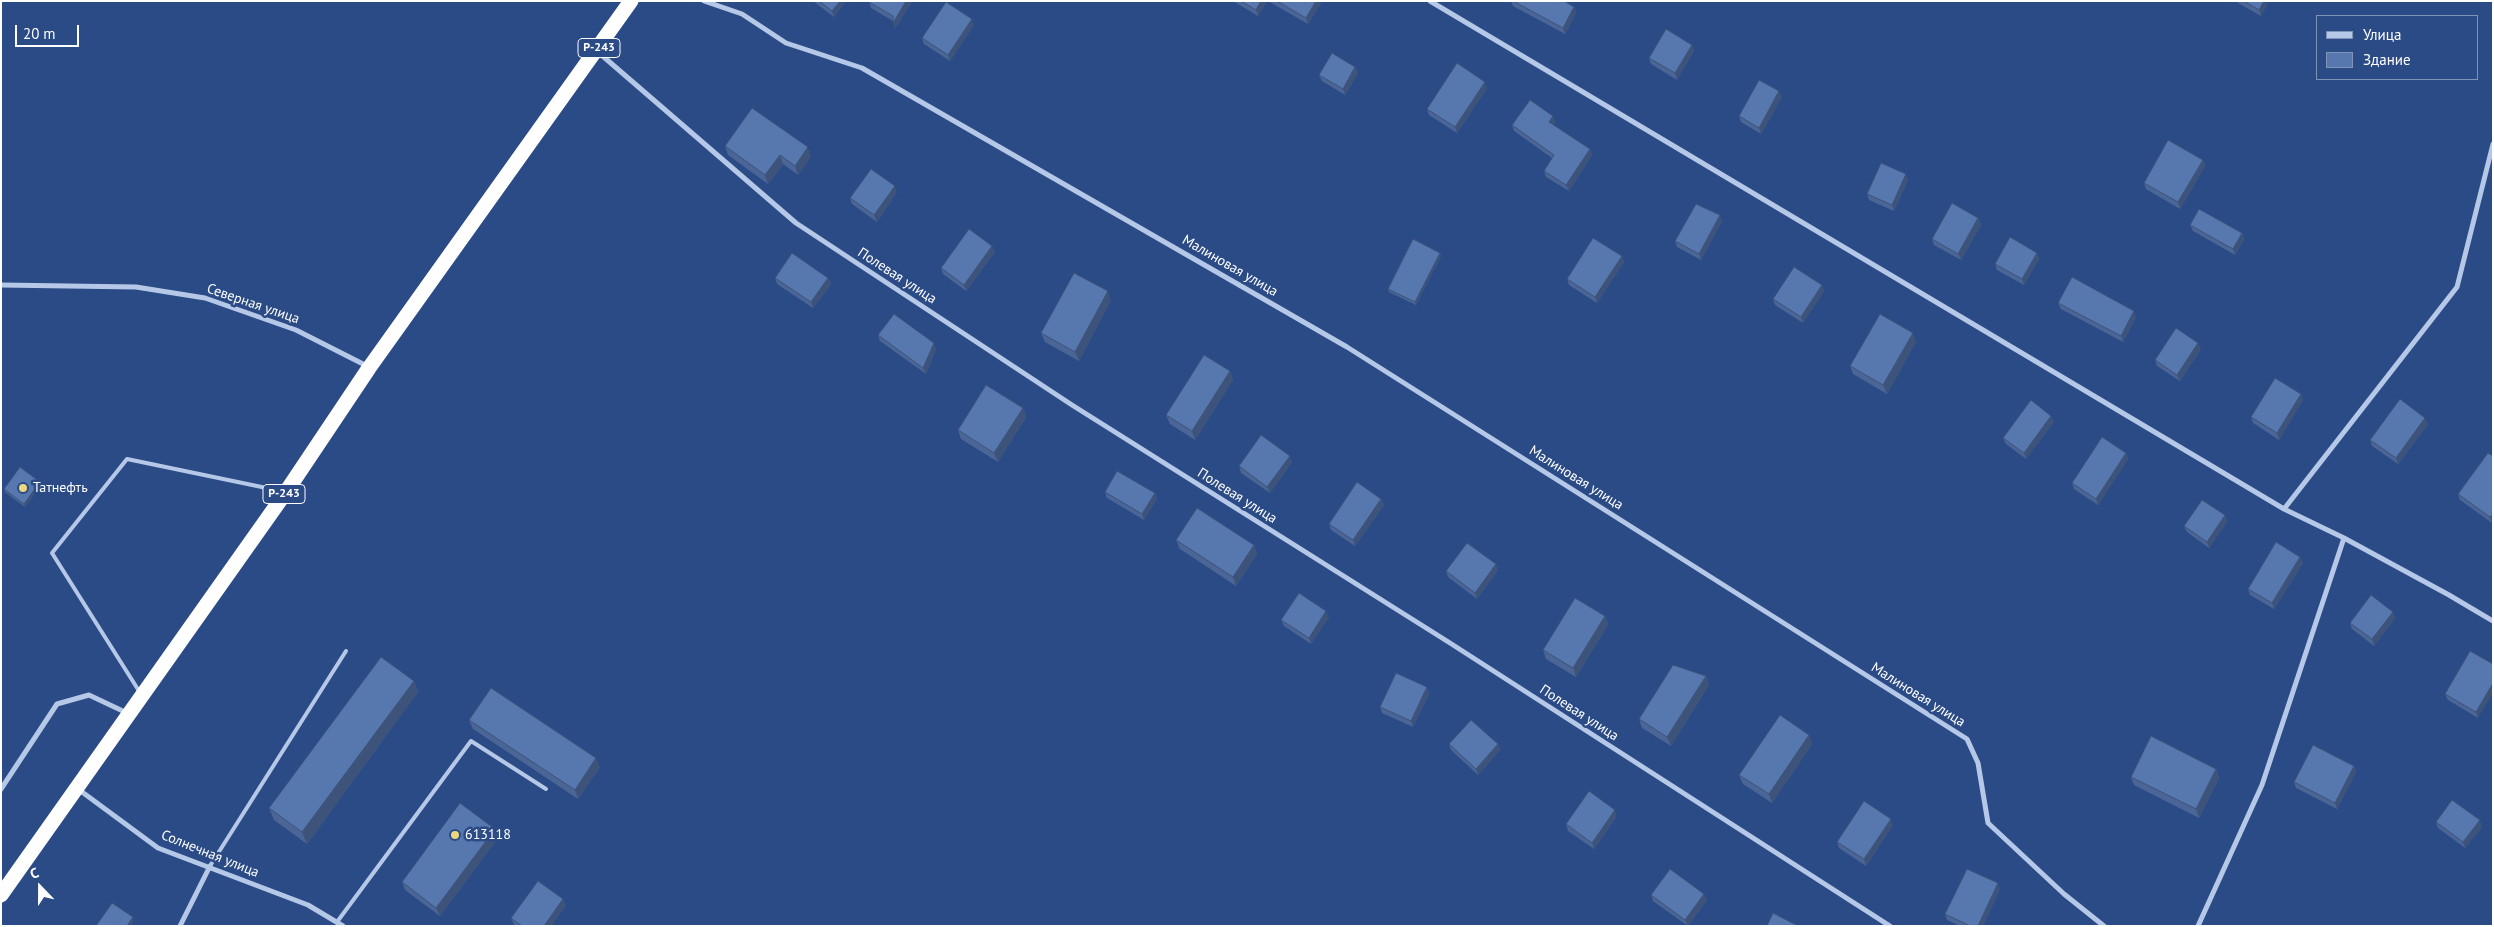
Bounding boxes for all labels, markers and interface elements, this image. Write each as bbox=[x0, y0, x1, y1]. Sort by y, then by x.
scale bar bbox=[18, 15, 81, 47]
legend bbox=[2316, 15, 2479, 80]
text: 20 m bbox=[23, 24, 56, 43]
text: Улица bbox=[2363, 25, 2401, 44]
road number: Р-243 bbox=[578, 38, 620, 58]
text: Здание bbox=[2363, 50, 2411, 69]
street label: Малиновая улица bbox=[1179, 232, 1281, 300]
street label: Полевая улица bbox=[854, 244, 940, 308]
street label: Северная улица bbox=[204, 280, 302, 328]
street label: Малиновая улица bbox=[1526, 442, 1626, 514]
street label: Полевая улица bbox=[1194, 465, 1280, 527]
place label: Татнефть bbox=[33, 480, 88, 496]
marker: Татнефть bbox=[17, 482, 29, 494]
road number: Р-243 bbox=[263, 484, 305, 504]
street label: Малиновая улица bbox=[1868, 659, 1968, 731]
street label: Полевая улица bbox=[1536, 681, 1622, 745]
street label: Солнечная улица bbox=[159, 827, 261, 881]
place label: 613118 bbox=[465, 827, 511, 843]
marker: 613118 bbox=[449, 829, 461, 841]
north arrow bbox=[15, 862, 65, 912]
text: С bbox=[27, 863, 41, 883]

